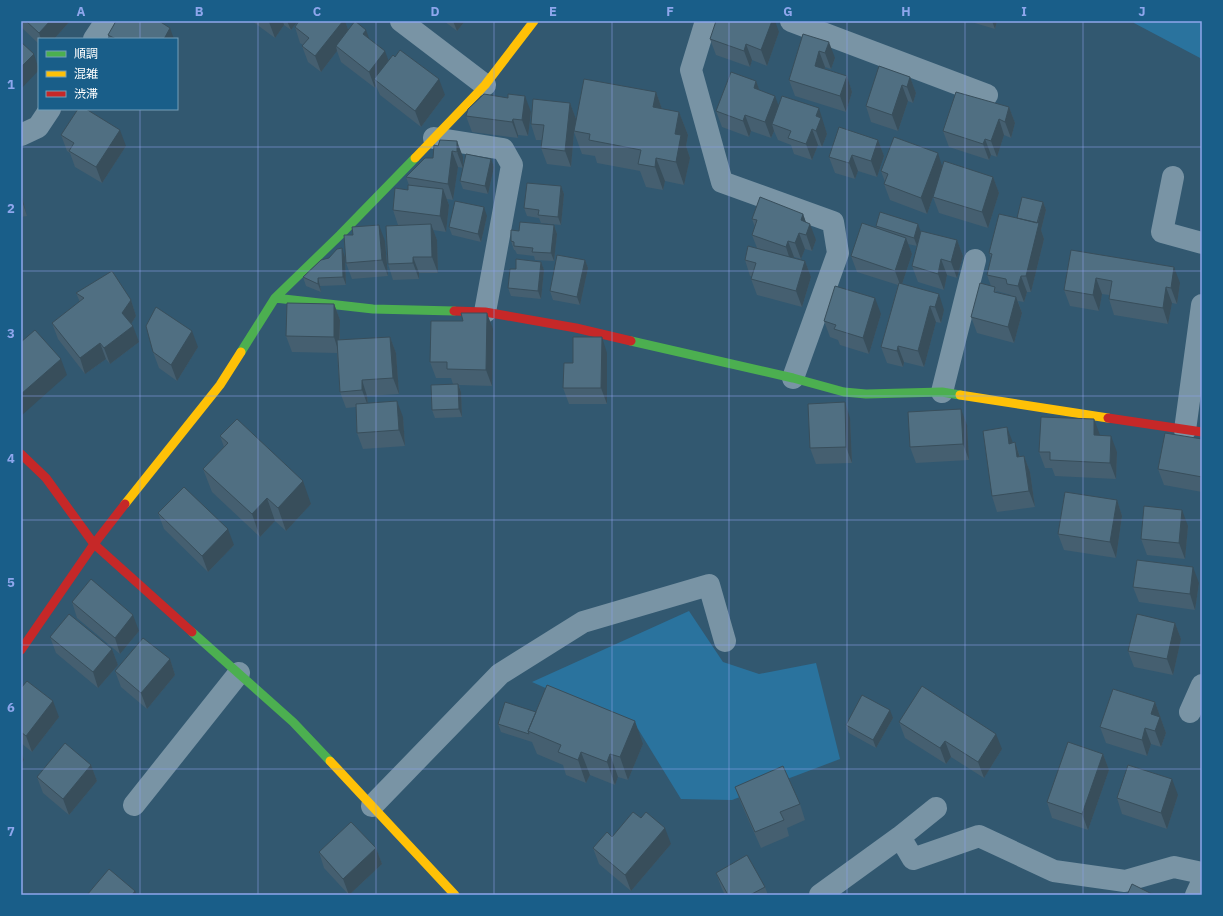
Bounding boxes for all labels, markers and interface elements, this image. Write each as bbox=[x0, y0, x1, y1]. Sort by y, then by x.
text: A bbox=[77, 3, 86, 20]
text: B bbox=[195, 3, 204, 20]
text: C bbox=[313, 3, 322, 20]
text: D bbox=[430, 3, 440, 20]
text: E bbox=[549, 3, 557, 20]
text: F bbox=[666, 3, 674, 20]
text: G bbox=[783, 3, 793, 20]
text: H bbox=[901, 3, 911, 20]
text: I bbox=[1021, 3, 1027, 20]
text: J bbox=[1138, 3, 1146, 20]
legend bbox=[38, 38, 178, 110]
text: 順調 bbox=[74, 46, 98, 61]
text: 混雑 bbox=[74, 66, 98, 81]
text: 1 bbox=[7, 76, 15, 93]
text: 渋滞 bbox=[74, 86, 98, 101]
text: 2 bbox=[7, 200, 15, 217]
text: 3 bbox=[7, 325, 15, 342]
text: 4 bbox=[7, 450, 15, 467]
text: 5 bbox=[7, 574, 15, 591]
text: 6 bbox=[7, 699, 15, 716]
text: 7 bbox=[7, 823, 15, 840]

